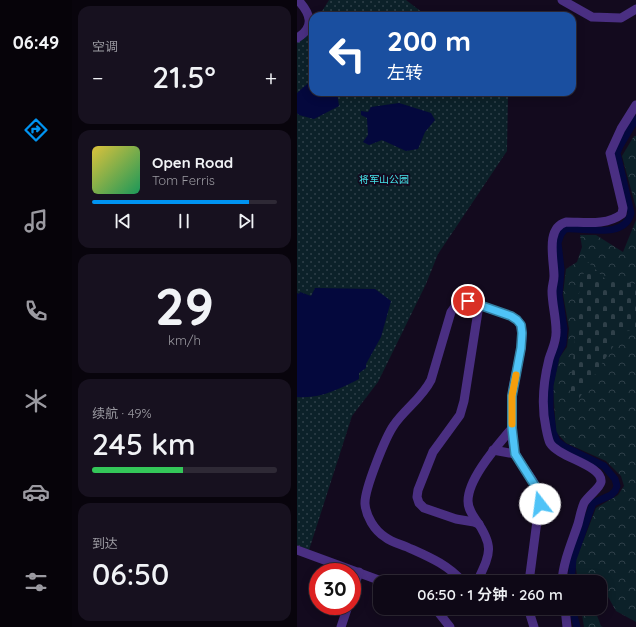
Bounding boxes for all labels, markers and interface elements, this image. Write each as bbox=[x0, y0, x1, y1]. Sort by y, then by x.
text: 200 m bbox=[387, 23, 471, 58]
icon: left bbox=[321, 28, 373, 80]
text: 06:49 bbox=[13, 31, 59, 54]
text: 空调 bbox=[92, 38, 118, 54]
text: 21.5° bbox=[152, 58, 216, 96]
text: 左转 bbox=[387, 61, 423, 84]
text: − bbox=[92, 64, 103, 92]
text: + bbox=[265, 64, 277, 92]
icon: directions bbox=[22, 116, 50, 144]
text: Open Road bbox=[152, 153, 233, 172]
text: Tom Ferris bbox=[152, 172, 215, 188]
park label: 将军山公园 bbox=[359, 173, 409, 186]
icon: music bbox=[22, 207, 50, 235]
icon: previous bbox=[112, 210, 134, 232]
icon: pause bbox=[173, 210, 195, 232]
icon: next bbox=[235, 210, 257, 232]
text: 29 bbox=[155, 273, 214, 338]
pin bbox=[451, 284, 485, 318]
icon: arrive bbox=[457, 290, 479, 312]
icon: phone bbox=[22, 297, 50, 325]
text: km/h bbox=[168, 332, 201, 348]
icon: climate bbox=[22, 387, 50, 415]
text: 续航 · 49% bbox=[92, 405, 152, 421]
text: 245 km bbox=[92, 425, 196, 463]
icon: car bbox=[22, 478, 50, 506]
position arrow bbox=[519, 483, 561, 525]
text: 到达 bbox=[92, 535, 118, 551]
text: 06:50 bbox=[92, 555, 169, 593]
speed limit sign: 30 bbox=[309, 563, 361, 615]
icon: filters bbox=[22, 568, 50, 596]
text: 06:50 · 1 分钟 · 260 m bbox=[417, 585, 563, 604]

